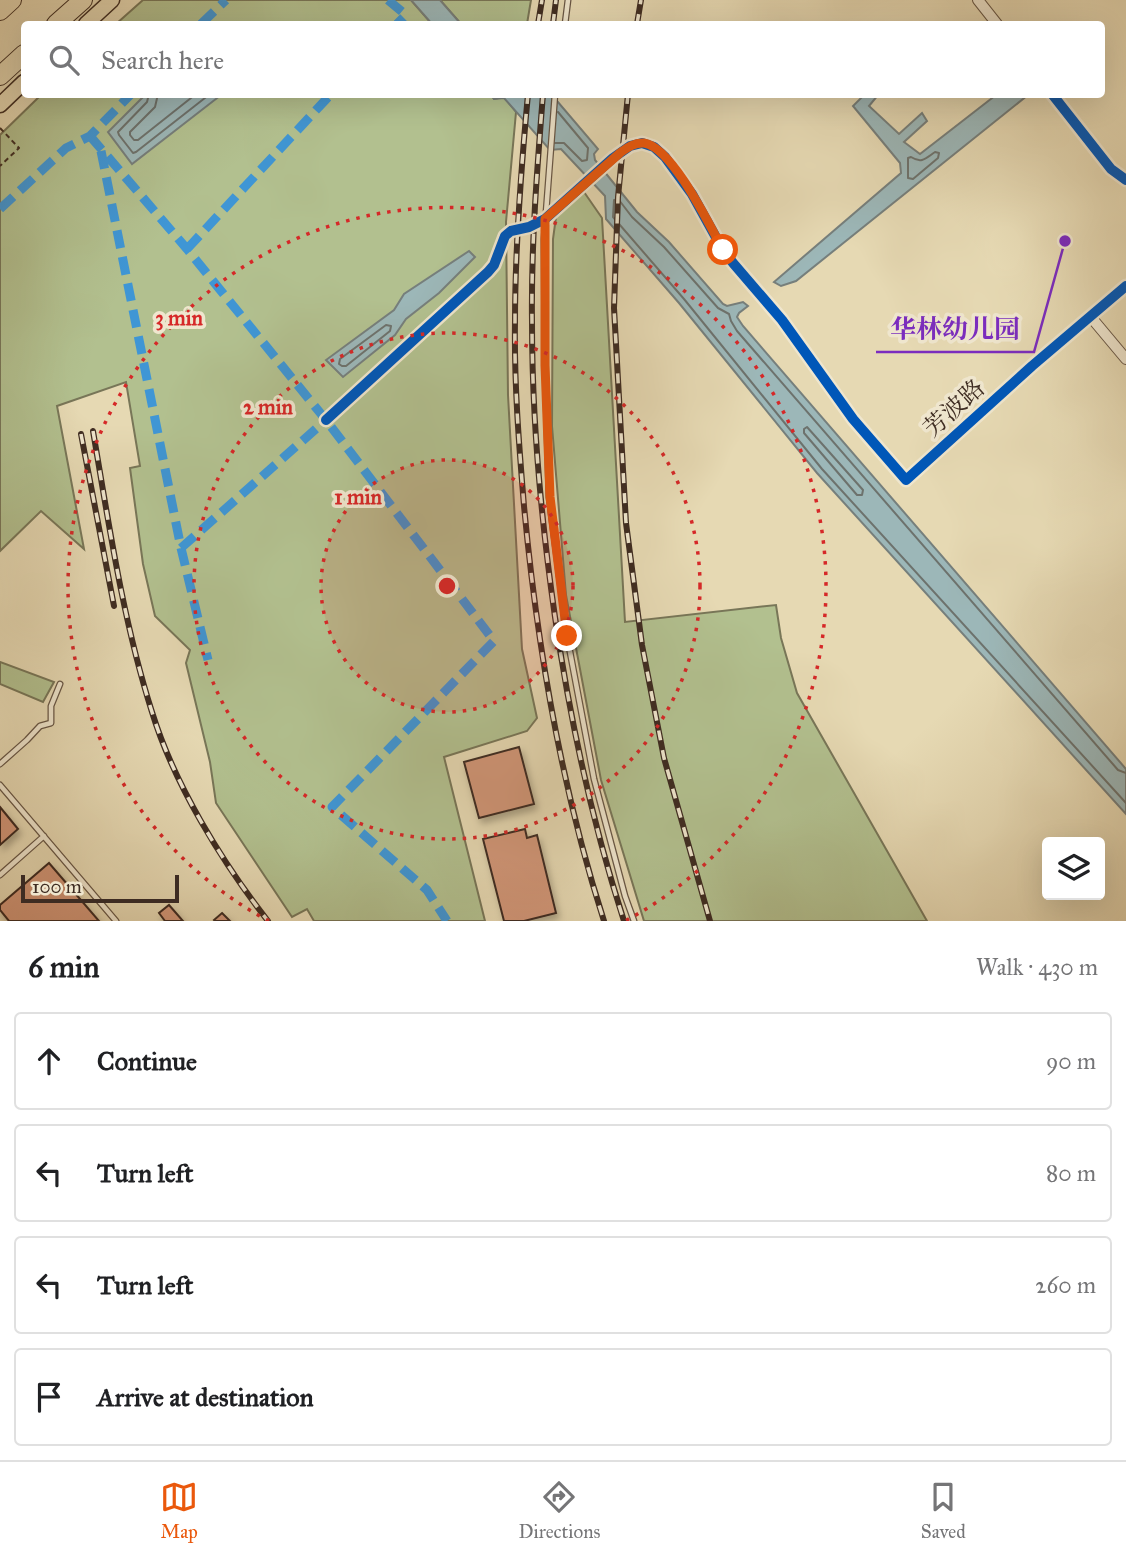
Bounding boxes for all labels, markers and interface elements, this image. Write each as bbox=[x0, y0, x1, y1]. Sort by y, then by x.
search box bbox=[21, 21, 1105, 98]
icon: search bbox=[45, 41, 83, 79]
text: Search here bbox=[101, 44, 224, 76]
route start bbox=[707, 234, 738, 265]
text: 3 min bbox=[155, 305, 203, 331]
callout: 华林幼儿园 bbox=[876, 305, 1034, 352]
text: 华林幼儿园 bbox=[890, 313, 1020, 345]
street label: 芳波路 bbox=[917, 373, 991, 443]
text: 2 min bbox=[243, 394, 293, 420]
text: 1 min bbox=[334, 484, 382, 510]
centre of rings bbox=[435, 574, 459, 598]
route end bbox=[551, 620, 582, 651]
map controls bbox=[1042, 837, 1105, 900]
button: layers bbox=[1042, 837, 1105, 900]
scale bar bbox=[21, 872, 178, 904]
text: 100 m bbox=[32, 875, 82, 898]
text: 6 min bbox=[28, 949, 100, 985]
text: Walk · 430 m bbox=[976, 953, 1098, 981]
icon: ahead bbox=[30, 1042, 68, 1080]
text: Continue bbox=[97, 1045, 197, 1077]
text: 90 m bbox=[1046, 1047, 1096, 1075]
icon: left bbox=[30, 1154, 68, 1192]
text: Turn left bbox=[97, 1157, 193, 1189]
text: 80 m bbox=[1046, 1159, 1096, 1187]
icon: left bbox=[30, 1266, 68, 1304]
text: Turn left bbox=[97, 1269, 193, 1301]
text: 260 m bbox=[1035, 1271, 1096, 1299]
icon: arrive bbox=[30, 1378, 68, 1416]
text: Arrive at destination bbox=[97, 1381, 314, 1413]
tab: Map bbox=[160, 1478, 198, 1543]
tab: Directions bbox=[518, 1478, 600, 1543]
tab: Saved bbox=[921, 1478, 966, 1543]

